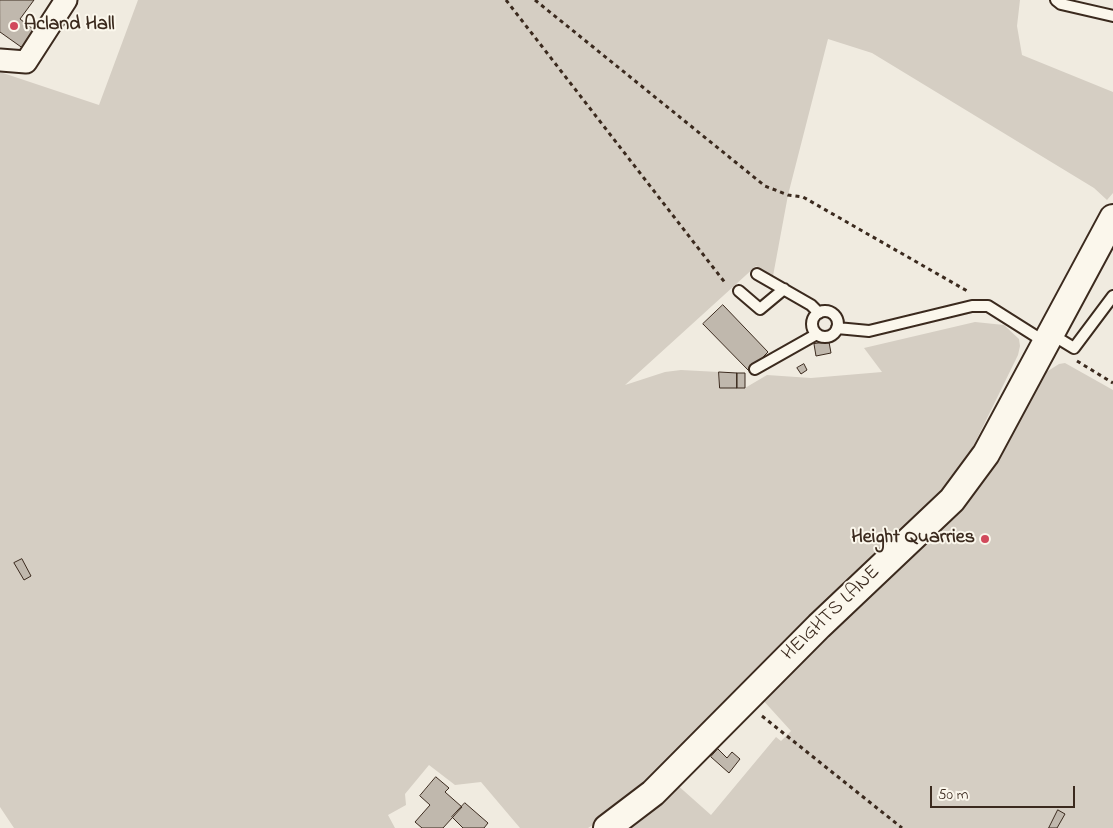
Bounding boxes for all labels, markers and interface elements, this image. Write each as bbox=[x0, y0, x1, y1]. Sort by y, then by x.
place label: Acland Hall bbox=[24, 14, 115, 38]
marker: Acland Hall bbox=[8, 20, 20, 32]
place label: Height Quarries bbox=[851, 527, 975, 551]
marker: Height Quarries bbox=[979, 533, 991, 545]
street label: HEIGHTS LANE bbox=[778, 561, 886, 667]
scale bar bbox=[933, 776, 1078, 808]
text: 50 m bbox=[938, 784, 968, 806]

